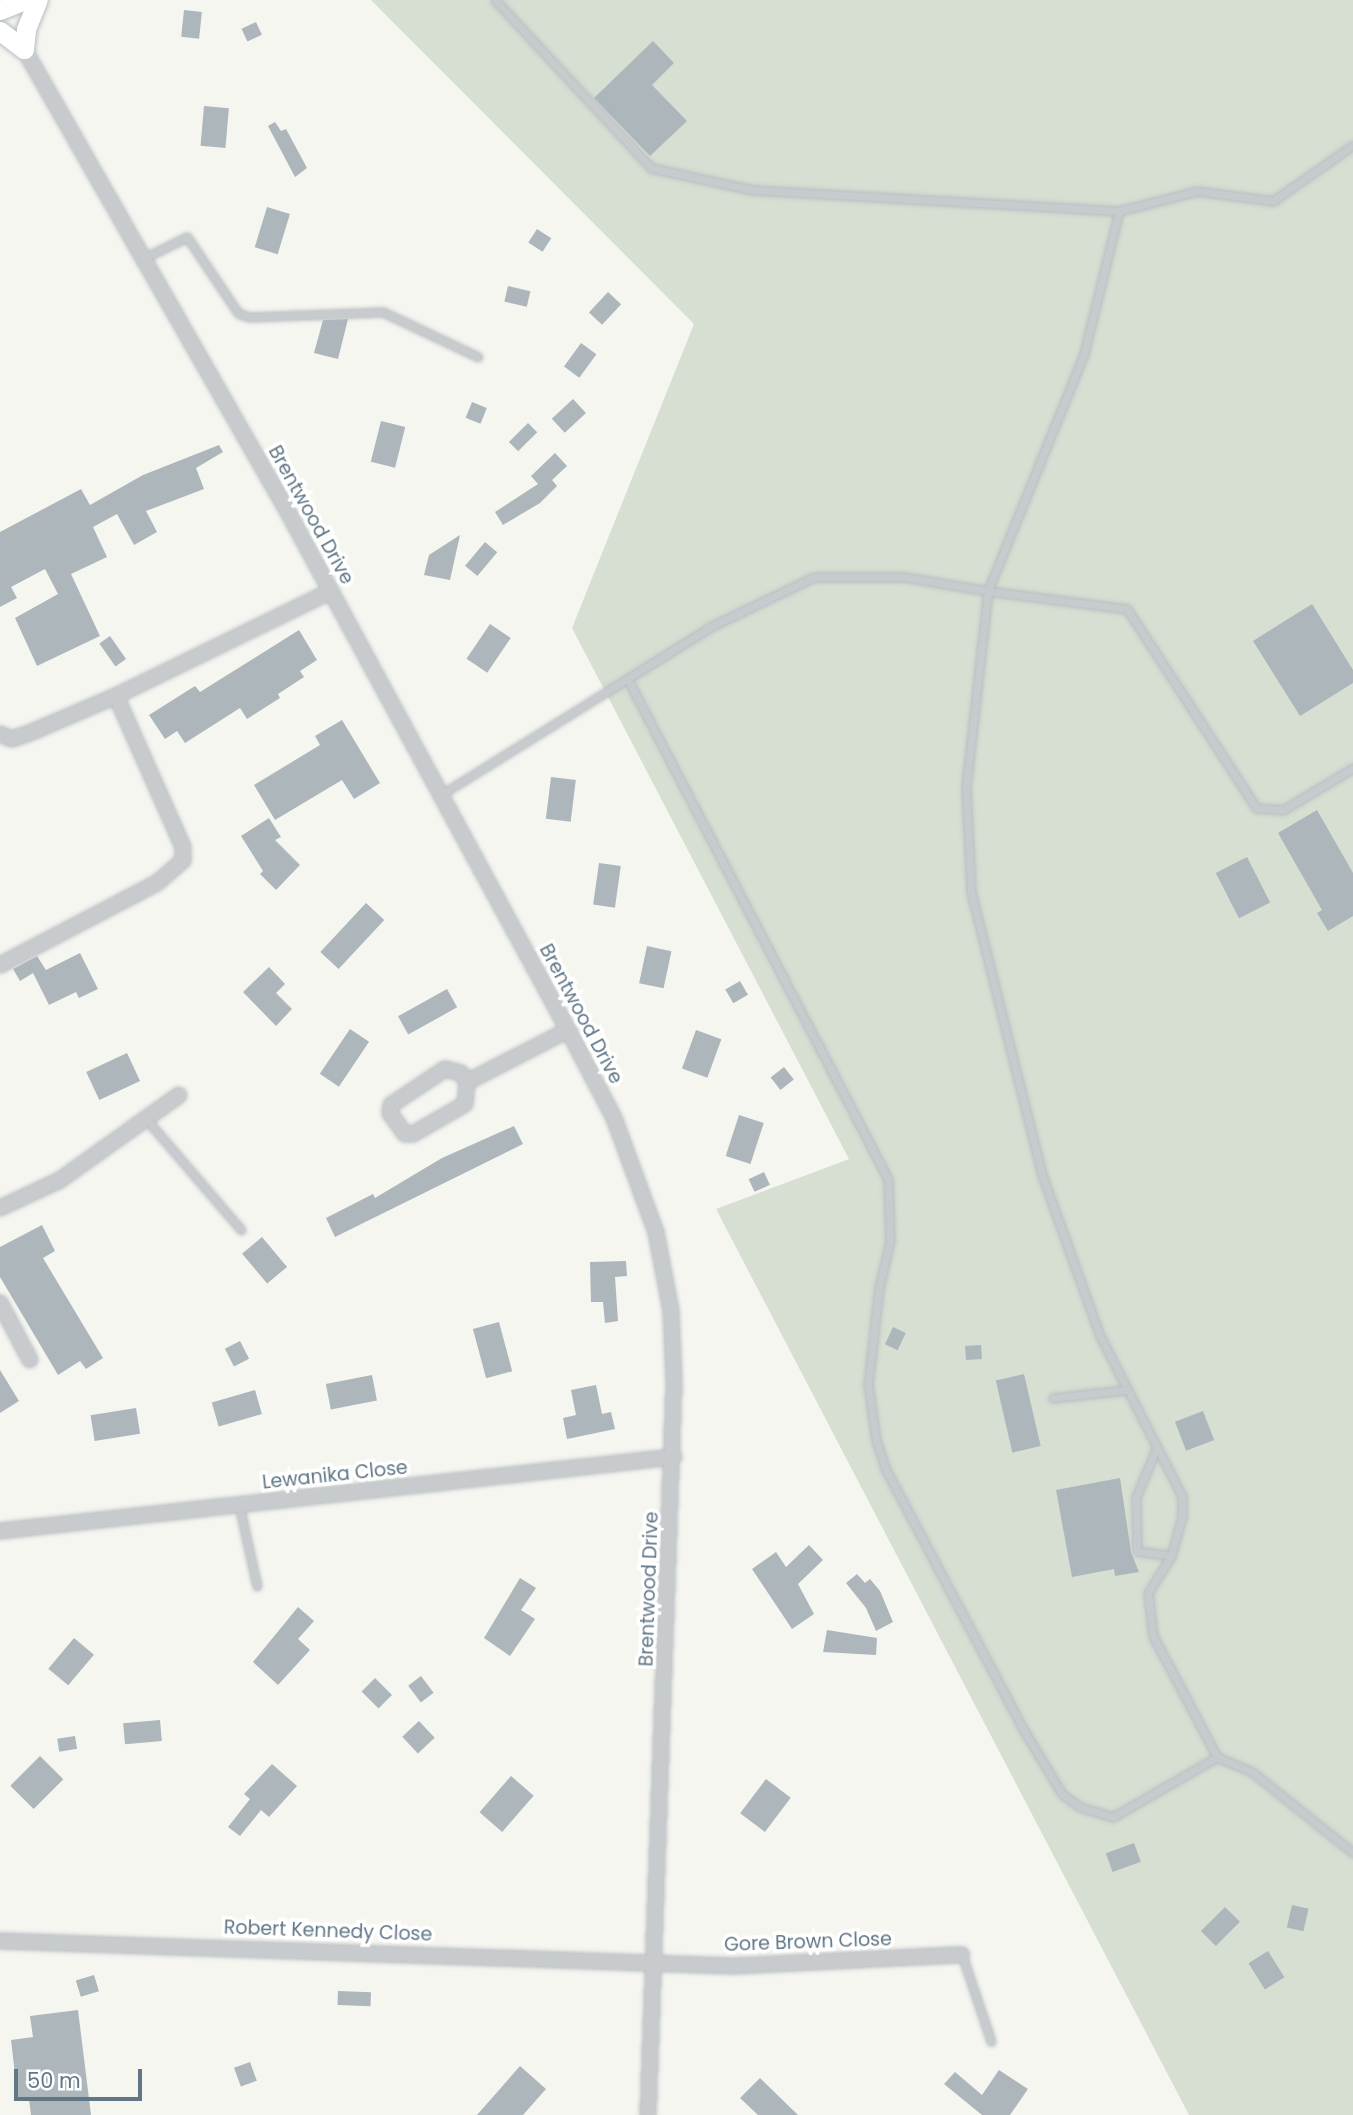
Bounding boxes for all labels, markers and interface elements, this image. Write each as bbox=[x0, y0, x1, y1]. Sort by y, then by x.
street label: Brentwood Drive bbox=[263, 442, 359, 588]
street label: Brentwood Drive bbox=[535, 940, 627, 1088]
street label: Lewanika Close bbox=[261, 1456, 409, 1494]
street label: Brentwood Drive bbox=[635, 1511, 663, 1667]
street label: Robert Kennedy Close bbox=[223, 1916, 433, 1946]
street label: Gore Brown Close bbox=[724, 1928, 892, 1956]
scale bar bbox=[18, 2056, 145, 2100]
text: 50 m bbox=[27, 2066, 81, 2095]

